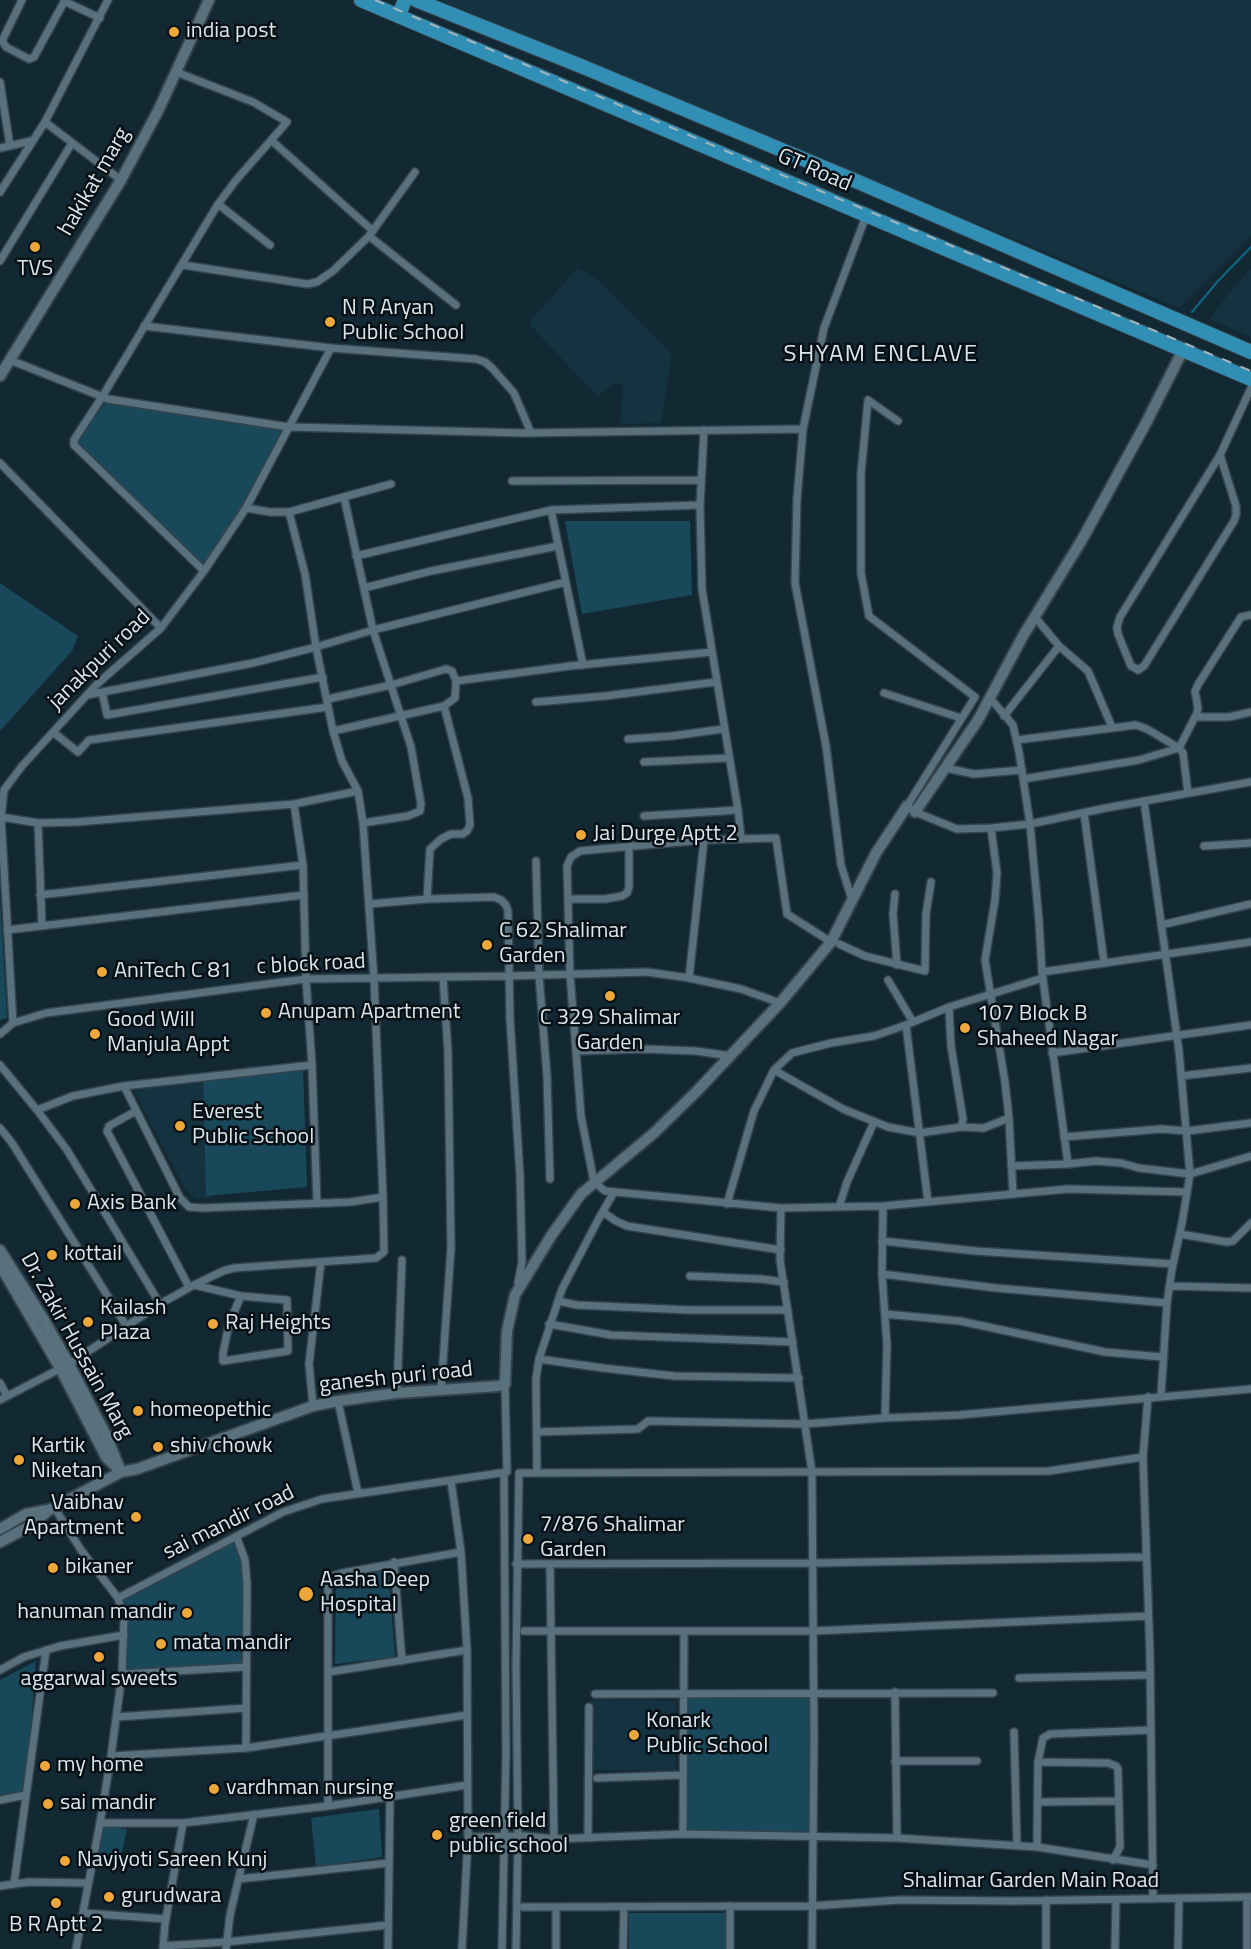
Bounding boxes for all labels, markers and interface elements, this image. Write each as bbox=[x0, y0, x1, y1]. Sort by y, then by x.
place label: india post bbox=[186, 19, 276, 45]
marker: india post bbox=[167, 25, 181, 39]
street label: hakikat marg bbox=[53, 123, 137, 241]
street label: GT Road bbox=[773, 144, 855, 198]
marker: TVS bbox=[28, 240, 42, 254]
place label: TVS bbox=[17, 257, 53, 283]
place label: N R Aryan Public School bbox=[342, 296, 464, 348]
marker: N R Aryan Public School bbox=[323, 315, 337, 329]
district label: SHYAM ENCLAVE bbox=[783, 341, 979, 369]
street label: janakpuri road bbox=[44, 605, 156, 715]
place label: Jai Durge Aptt 2 bbox=[593, 822, 738, 848]
marker: Jai Durge Aptt 2 bbox=[574, 828, 588, 842]
place label: C 62 Shalimar Garden bbox=[499, 919, 627, 970]
marker: C 62 Shalimar Garden bbox=[480, 938, 494, 952]
street label: c block road bbox=[256, 949, 366, 981]
place label: AniTech C 81 bbox=[114, 959, 232, 985]
marker: AniTech C 81 bbox=[95, 965, 109, 979]
marker: C 329 Shalimar Garden bbox=[603, 989, 617, 1003]
place label: Anupam Apartment bbox=[278, 1000, 460, 1026]
place label: 107 Block B Shaheed Nagar bbox=[977, 1002, 1118, 1054]
marker: Anupam Apartment bbox=[259, 1006, 273, 1020]
place label: C 329 Shalimar Garden bbox=[540, 1006, 680, 1058]
place label: Good Will Manjula Appt bbox=[107, 1008, 230, 1060]
marker: 107 Block B Shaheed Nagar bbox=[958, 1021, 972, 1035]
marker: Good Will Manjula Appt bbox=[88, 1027, 102, 1041]
place label: Everest Public School bbox=[192, 1100, 314, 1152]
marker: Everest Public School bbox=[173, 1119, 187, 1133]
place label: Axis Bank bbox=[87, 1191, 177, 1217]
marker: Axis Bank bbox=[68, 1197, 82, 1211]
place label: kottail bbox=[64, 1242, 122, 1268]
street label: Dr. Zakir Hussain Marg bbox=[14, 1248, 138, 1444]
marker: kottail bbox=[45, 1248, 59, 1262]
place label: Kailash Plaza bbox=[100, 1296, 167, 1348]
place label: Raj Heights bbox=[225, 1311, 331, 1337]
marker: Kailash Plaza bbox=[81, 1315, 95, 1329]
marker: Raj Heights bbox=[206, 1317, 220, 1331]
street label: ganesh puri road bbox=[318, 1357, 474, 1399]
place label: homeopethic bbox=[150, 1398, 271, 1424]
marker: homeopethic bbox=[131, 1404, 145, 1418]
place label: Kartik Niketan bbox=[31, 1434, 103, 1486]
place label: shiv chowk bbox=[170, 1434, 272, 1460]
marker: shiv chowk bbox=[151, 1440, 165, 1454]
marker: Kartik Niketan bbox=[12, 1453, 26, 1467]
street label: sai mandir road bbox=[159, 1480, 299, 1566]
place label: Vaibhav Apartment bbox=[24, 1491, 124, 1542]
marker: Vaibhav Apartment bbox=[129, 1510, 143, 1524]
place label: 7/876 Shalimar Garden bbox=[540, 1513, 685, 1564]
marker: 7/876 Shalimar Garden bbox=[521, 1532, 535, 1546]
place label: bikaner bbox=[65, 1555, 133, 1581]
marker: bikaner bbox=[46, 1561, 60, 1575]
place label: Aasha Deep Hospital bbox=[320, 1568, 430, 1620]
marker: Aasha Deep Hospital bbox=[297, 1585, 315, 1603]
place label: hanuman mandir bbox=[17, 1600, 175, 1626]
marker: hanuman mandir bbox=[180, 1606, 194, 1620]
place label: mata mandir bbox=[173, 1631, 291, 1657]
marker: mata mandir bbox=[154, 1637, 168, 1651]
marker: aggarwal sweets bbox=[92, 1650, 106, 1664]
place label: aggarwal sweets bbox=[21, 1667, 177, 1693]
place label: Konark Public School bbox=[646, 1709, 768, 1760]
marker: Konark Public School bbox=[627, 1728, 641, 1742]
place label: my home bbox=[57, 1753, 144, 1779]
marker: my home bbox=[38, 1759, 52, 1773]
place label: vardhman nursing bbox=[226, 1776, 394, 1802]
marker: vardhman nursing bbox=[207, 1782, 221, 1796]
place label: sai mandir bbox=[60, 1791, 156, 1817]
marker: sai mandir bbox=[41, 1797, 55, 1811]
place label: green field public school bbox=[449, 1809, 568, 1861]
marker: green field public school bbox=[430, 1828, 444, 1842]
place label: Navjyoti Sareen Kunj bbox=[77, 1848, 267, 1874]
marker: Navjyoti Sareen Kunj bbox=[58, 1854, 72, 1868]
street label: Shalimar Garden Main Road bbox=[903, 1869, 1159, 1895]
place label: gurudwara bbox=[121, 1884, 221, 1910]
marker: gurudwara bbox=[102, 1890, 116, 1904]
marker: B R Aptt 2 bbox=[49, 1896, 63, 1910]
place label: B R Aptt 2 bbox=[9, 1913, 103, 1939]

